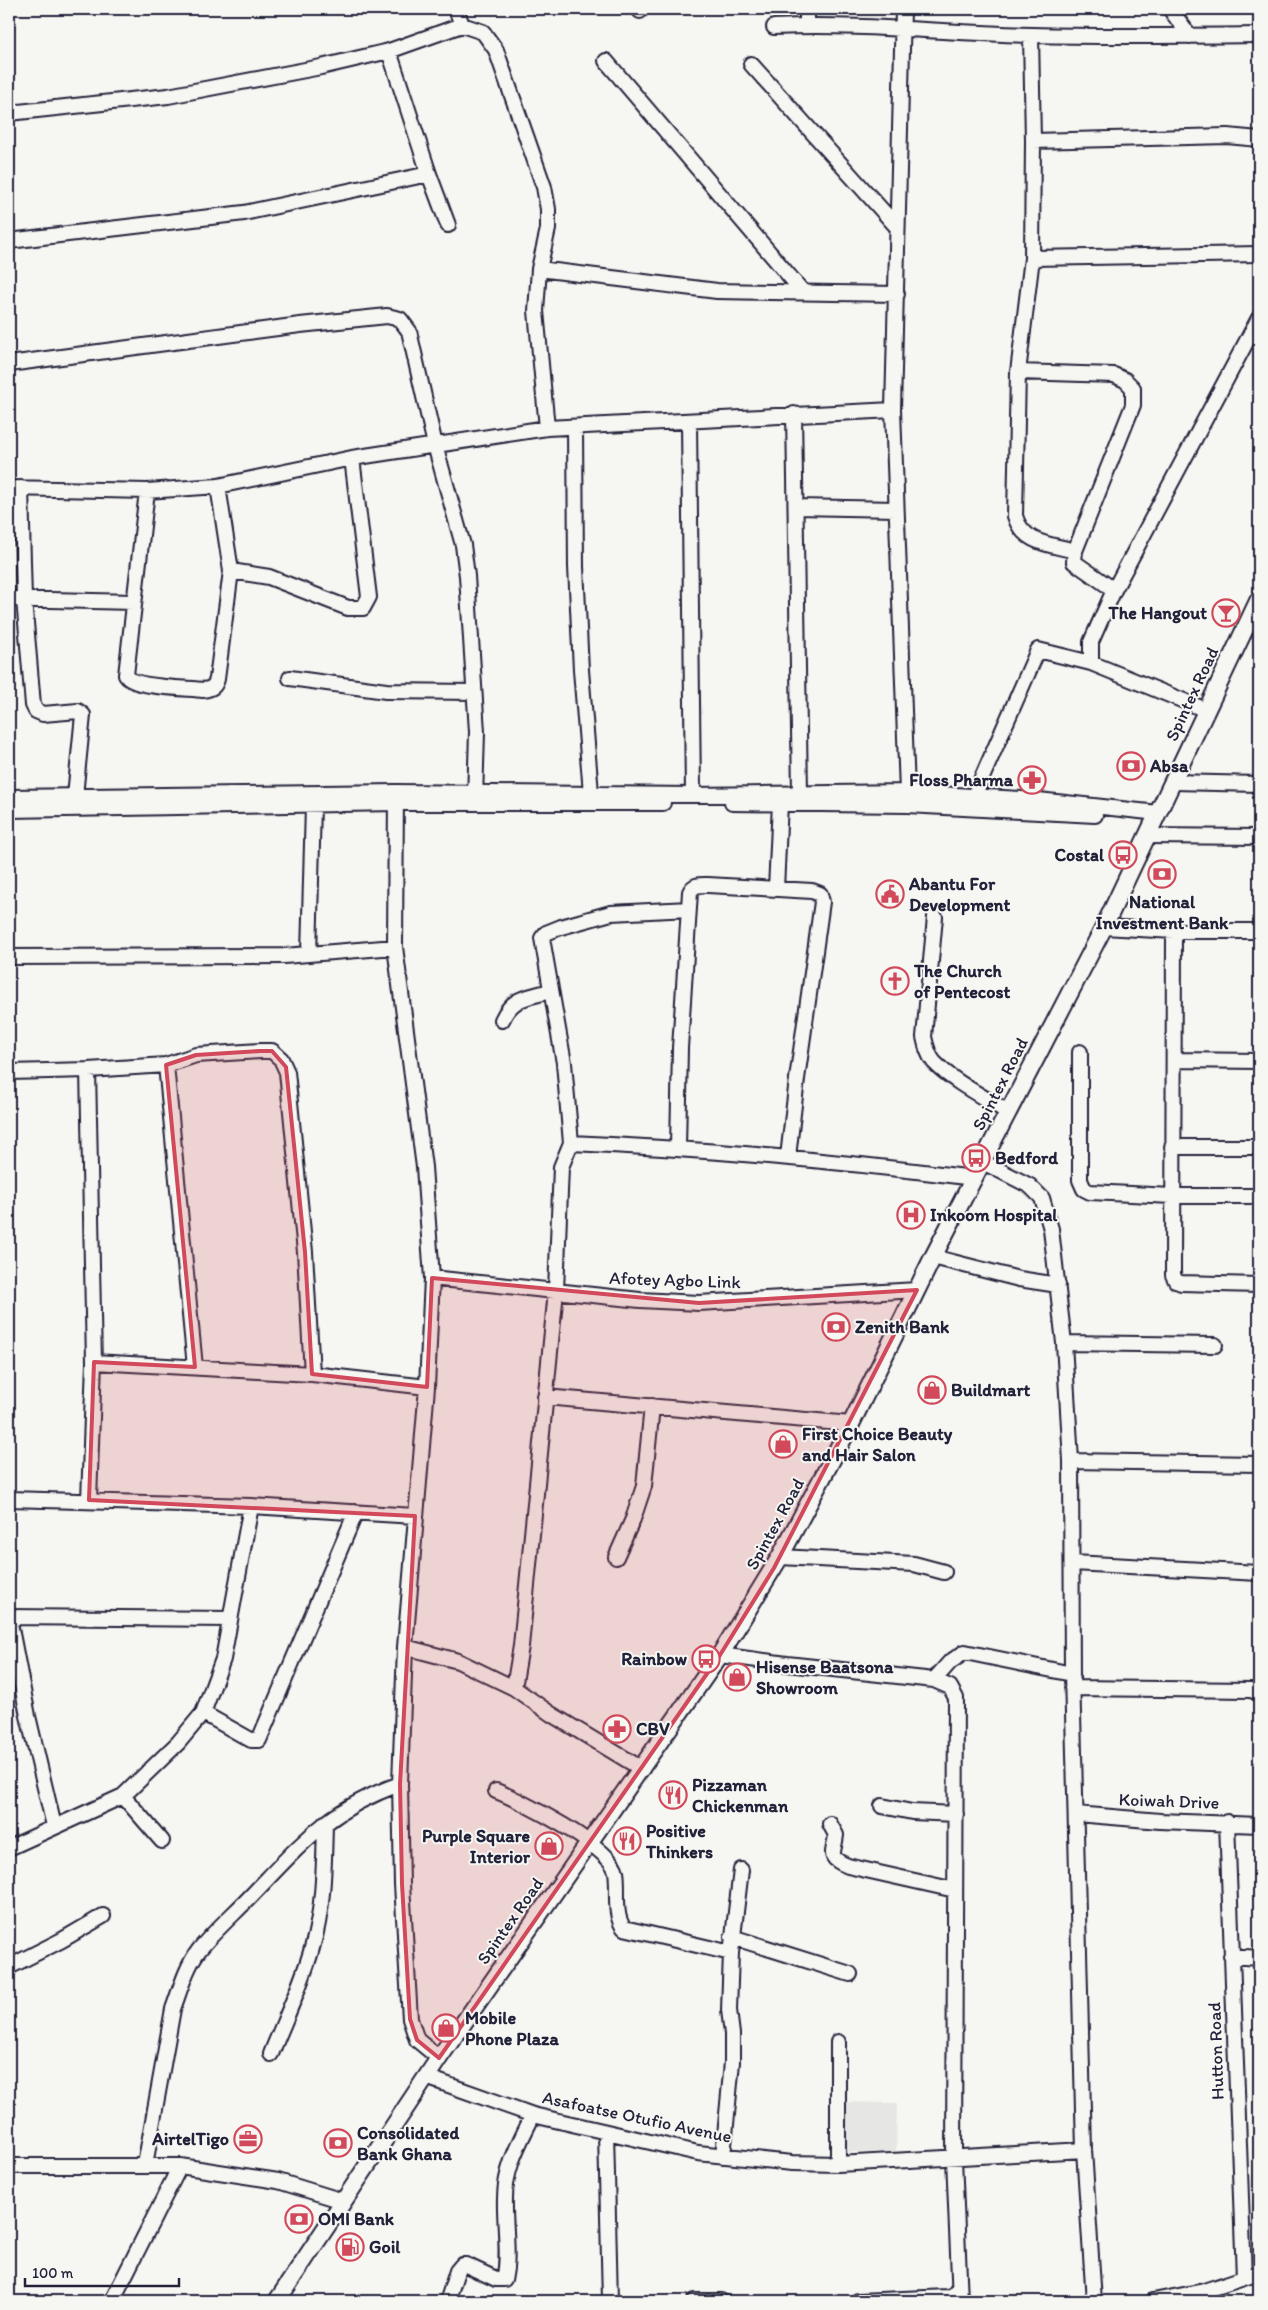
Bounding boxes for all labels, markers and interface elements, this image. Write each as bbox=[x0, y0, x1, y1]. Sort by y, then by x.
bar icon: The Hangout bbox=[1211, 598, 1241, 628]
place label: The Hangout bbox=[1108, 602, 1207, 624]
street label: Spintex Road bbox=[1161, 643, 1223, 744]
bank icon: Absa bbox=[1116, 751, 1146, 781]
place label: Absa bbox=[1149, 755, 1189, 777]
pharmacy icon: Floss Pharma bbox=[1017, 765, 1047, 795]
place label: Floss Pharma bbox=[909, 769, 1014, 791]
bus stop icon: Costal bbox=[1108, 840, 1138, 870]
place label: Costal bbox=[1055, 844, 1105, 866]
bank icon: National Investment Bank bbox=[1147, 859, 1177, 889]
place label: Abantu For Development bbox=[908, 873, 1010, 916]
public building icon: Abantu For Development bbox=[875, 879, 905, 909]
place label: National Investment Bank bbox=[1096, 891, 1229, 934]
place label: The Church of Pentecost bbox=[913, 960, 1011, 1003]
church icon: The Church of Pentecost bbox=[880, 966, 910, 996]
street label: Spintex Road bbox=[967, 1034, 1033, 1134]
bus stop icon: Bedford bbox=[961, 1143, 991, 1173]
place label: Bedford bbox=[995, 1147, 1059, 1169]
hospital icon: Inkoom Hospital bbox=[896, 1200, 926, 1230]
place label: Inkoom Hospital bbox=[930, 1204, 1058, 1226]
street label: Afotey Agbo Link bbox=[609, 1267, 742, 1293]
bank icon: Zenith Bank bbox=[821, 1312, 851, 1342]
place label: Zenith Bank bbox=[855, 1316, 950, 1338]
shop icon: Buildmart bbox=[917, 1375, 947, 1405]
place label: Buildmart bbox=[951, 1379, 1031, 1401]
place label: First Choice Beauty and Hair Salon bbox=[802, 1423, 953, 1466]
shop icon: First Choice Beauty and Hair Salon bbox=[768, 1429, 798, 1459]
street label: Spintex Road bbox=[741, 1474, 809, 1574]
bus stop icon: Rainbow bbox=[691, 1644, 721, 1674]
place label: Rainbow bbox=[621, 1648, 688, 1670]
place label: Hisense Baatsona Showroom bbox=[756, 1656, 894, 1699]
shop icon: Hisense Baatsona Showroom bbox=[722, 1662, 752, 1692]
pharmacy icon: CBV bbox=[602, 1714, 632, 1744]
place label: CBV bbox=[636, 1718, 670, 1740]
place label: Pizzaman Chickenman bbox=[692, 1774, 789, 1817]
restaurant icon: Pizzaman Chickenman bbox=[658, 1780, 688, 1810]
street label: Koiwah Drive bbox=[1118, 1788, 1220, 1814]
place label: Positive Thinkers bbox=[645, 1820, 713, 1863]
place label: Purple Square Interior bbox=[422, 1825, 531, 1868]
restaurant icon: Positive Thinkers bbox=[612, 1826, 642, 1856]
shop icon: Purple Square Interior bbox=[534, 1831, 564, 1861]
street label: Spintex Road bbox=[472, 1873, 548, 1969]
street label: Hutton Road bbox=[1203, 2001, 1229, 2100]
place label: Mobile Phone Plaza bbox=[465, 2007, 559, 2050]
shop icon: Mobile Phone Plaza bbox=[431, 2013, 461, 2043]
street label: Asafoatse Otufio Avenue bbox=[540, 2086, 734, 2148]
place label: Consolidated Bank Ghana bbox=[357, 2122, 459, 2165]
office icon: AirtelTigo bbox=[233, 2124, 263, 2154]
place label: AirtelTigo bbox=[151, 2128, 229, 2150]
bank icon: Consolidated Bank Ghana bbox=[323, 2128, 353, 2158]
bank icon: OMI Bank bbox=[284, 2204, 314, 2234]
place label: OMI Bank bbox=[318, 2208, 395, 2230]
fuel station icon: Goil bbox=[335, 2232, 365, 2262]
place label: Goil bbox=[369, 2236, 401, 2258]
scale bar bbox=[25, 2255, 179, 2287]
text: 100 m bbox=[32, 2264, 74, 2282]

